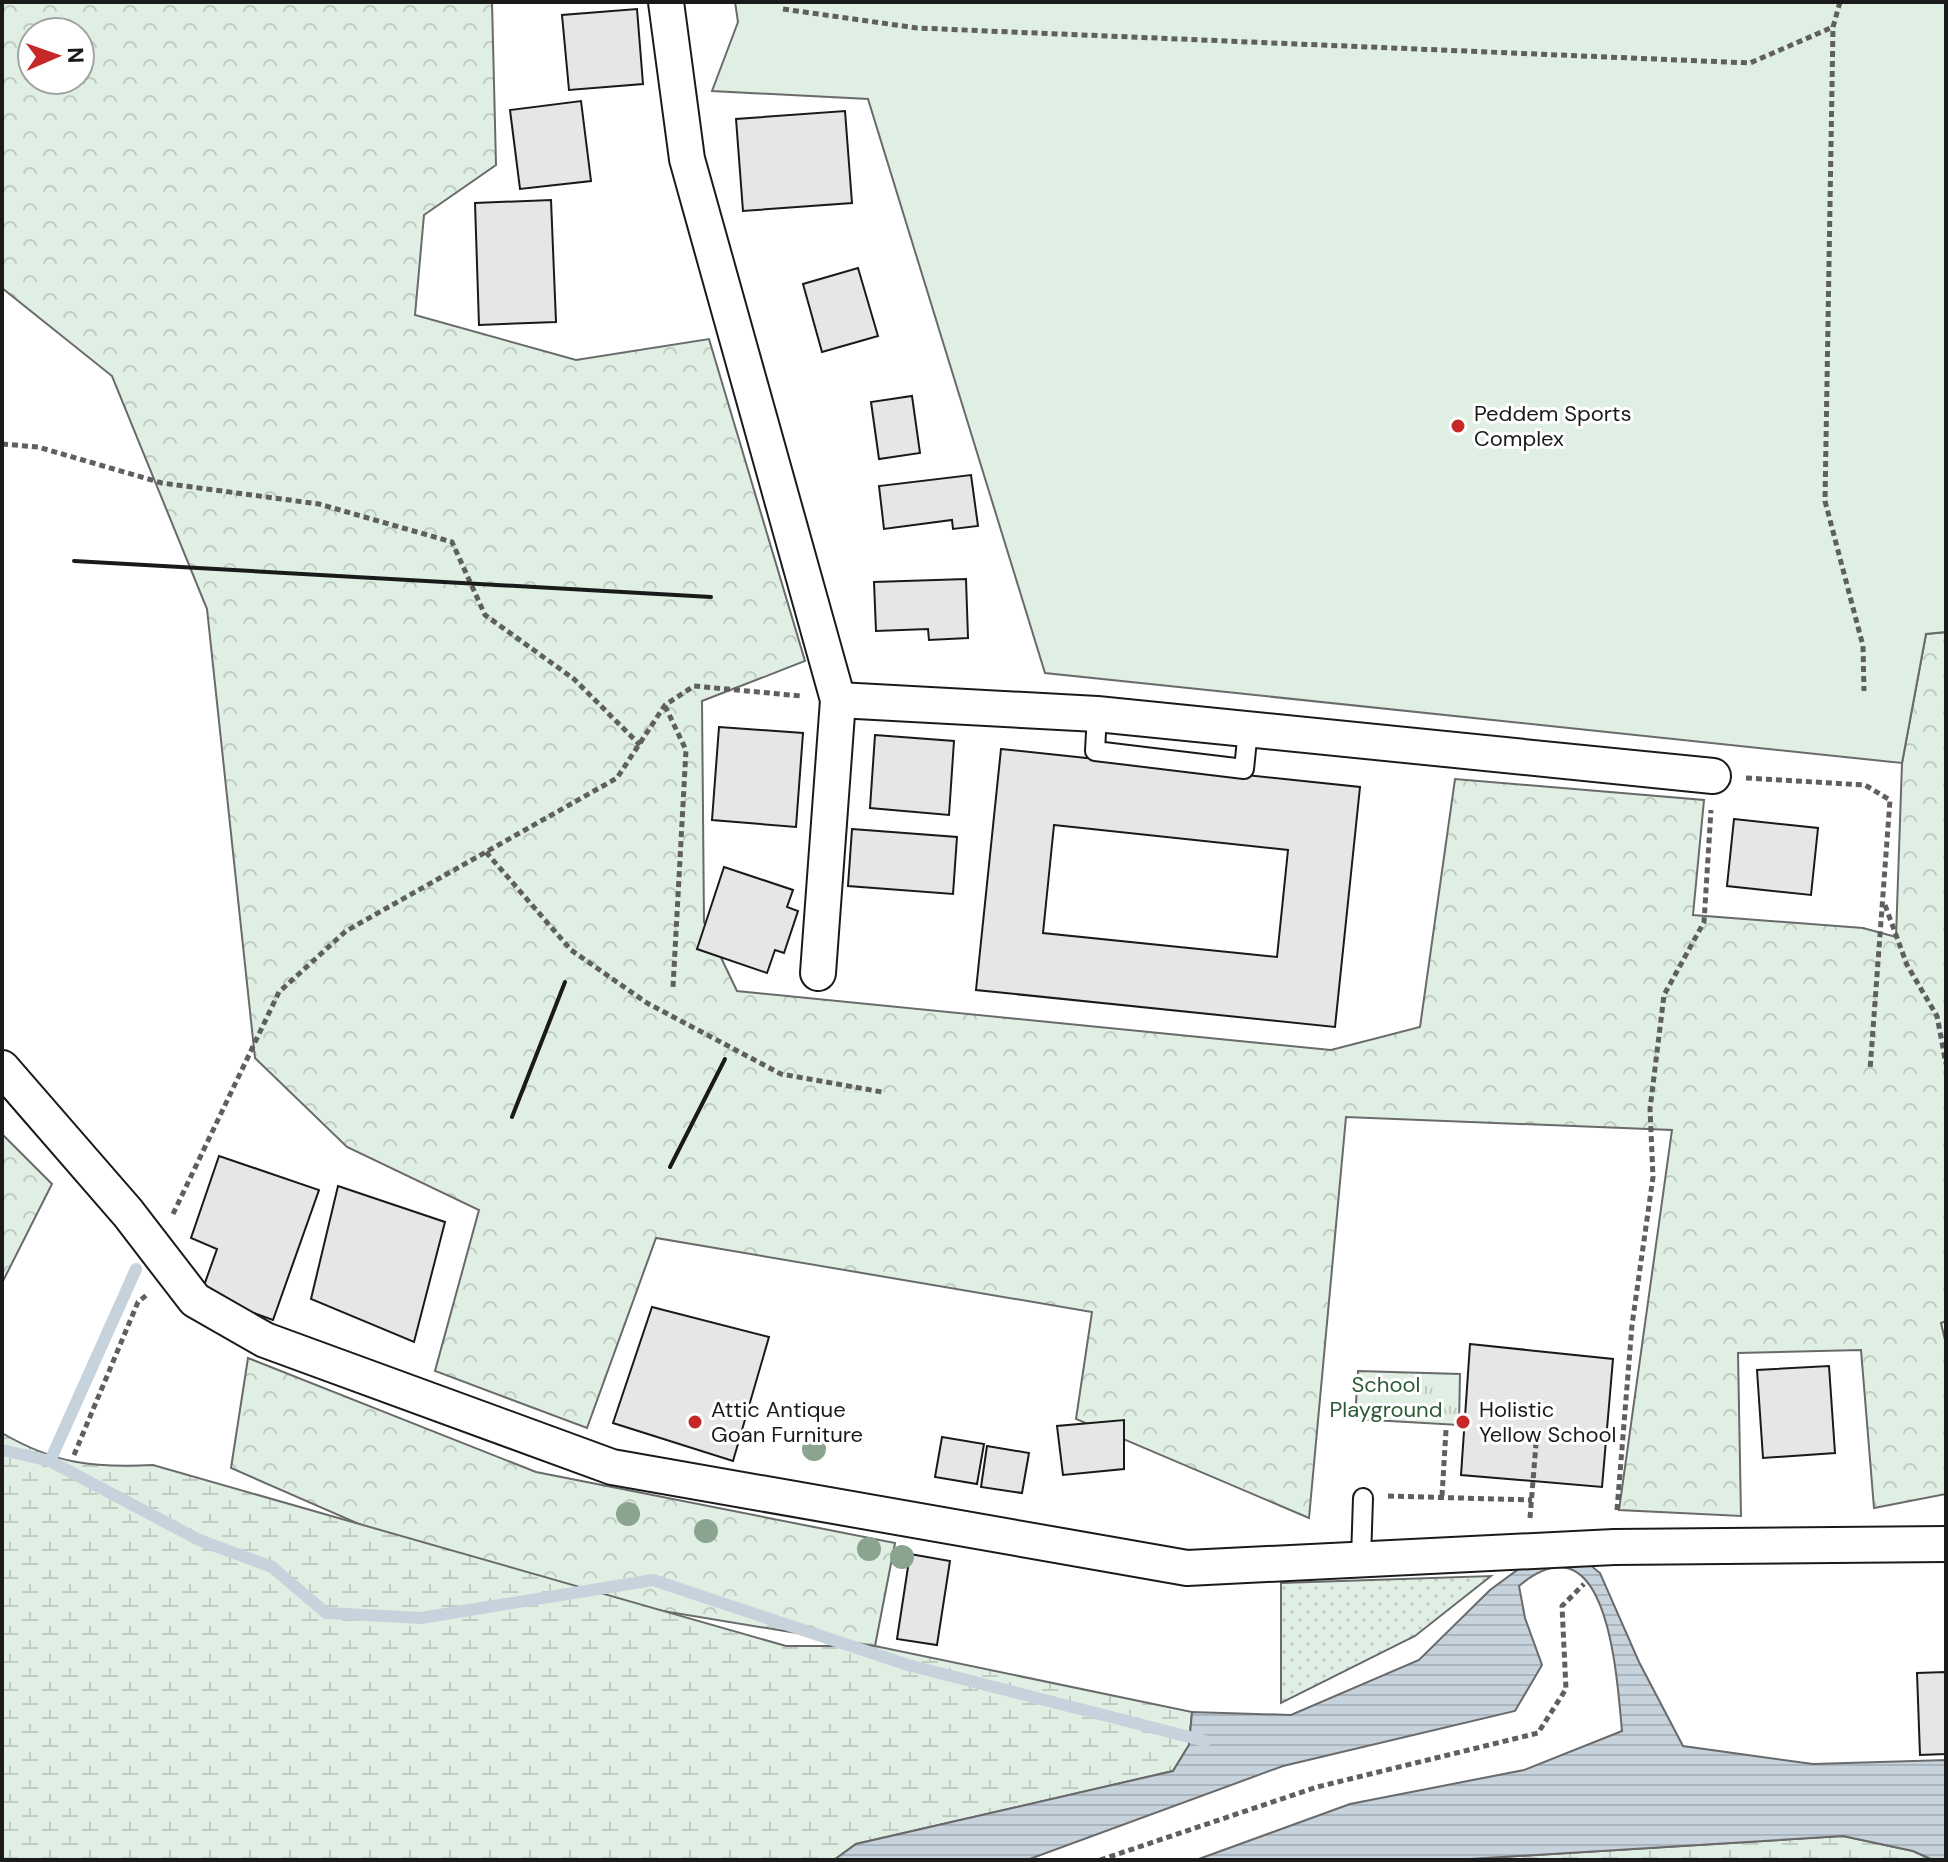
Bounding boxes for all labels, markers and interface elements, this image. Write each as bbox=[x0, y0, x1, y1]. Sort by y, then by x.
north arrow bbox=[16, 16, 96, 96]
text: N bbox=[61, 47, 90, 64]
place label: Peddem Sports Complex bbox=[1474, 399, 1632, 453]
marker: Peddem Sports Complex bbox=[1449, 417, 1467, 435]
park label: School Playground bbox=[1330, 1370, 1442, 1424]
place label: Attic Antique Goan Furniture bbox=[711, 1395, 863, 1449]
place label: Holistic Yellow School bbox=[1479, 1395, 1616, 1449]
marker: Attic Antique Goan Furniture bbox=[686, 1413, 704, 1431]
marker: Holistic Yellow School bbox=[1454, 1413, 1472, 1431]

